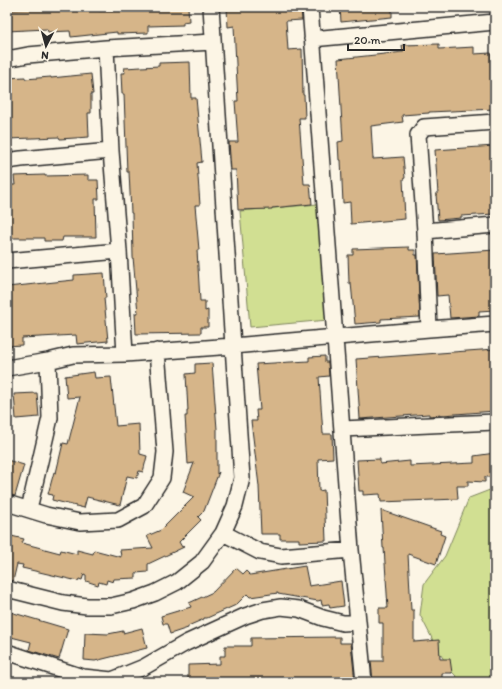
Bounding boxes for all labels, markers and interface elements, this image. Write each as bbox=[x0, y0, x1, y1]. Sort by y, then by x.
north arrow bbox=[26, 26, 66, 66]
scale bar bbox=[348, 26, 404, 52]
text: 20 m bbox=[354, 33, 381, 47]
text: N bbox=[41, 49, 49, 62]

